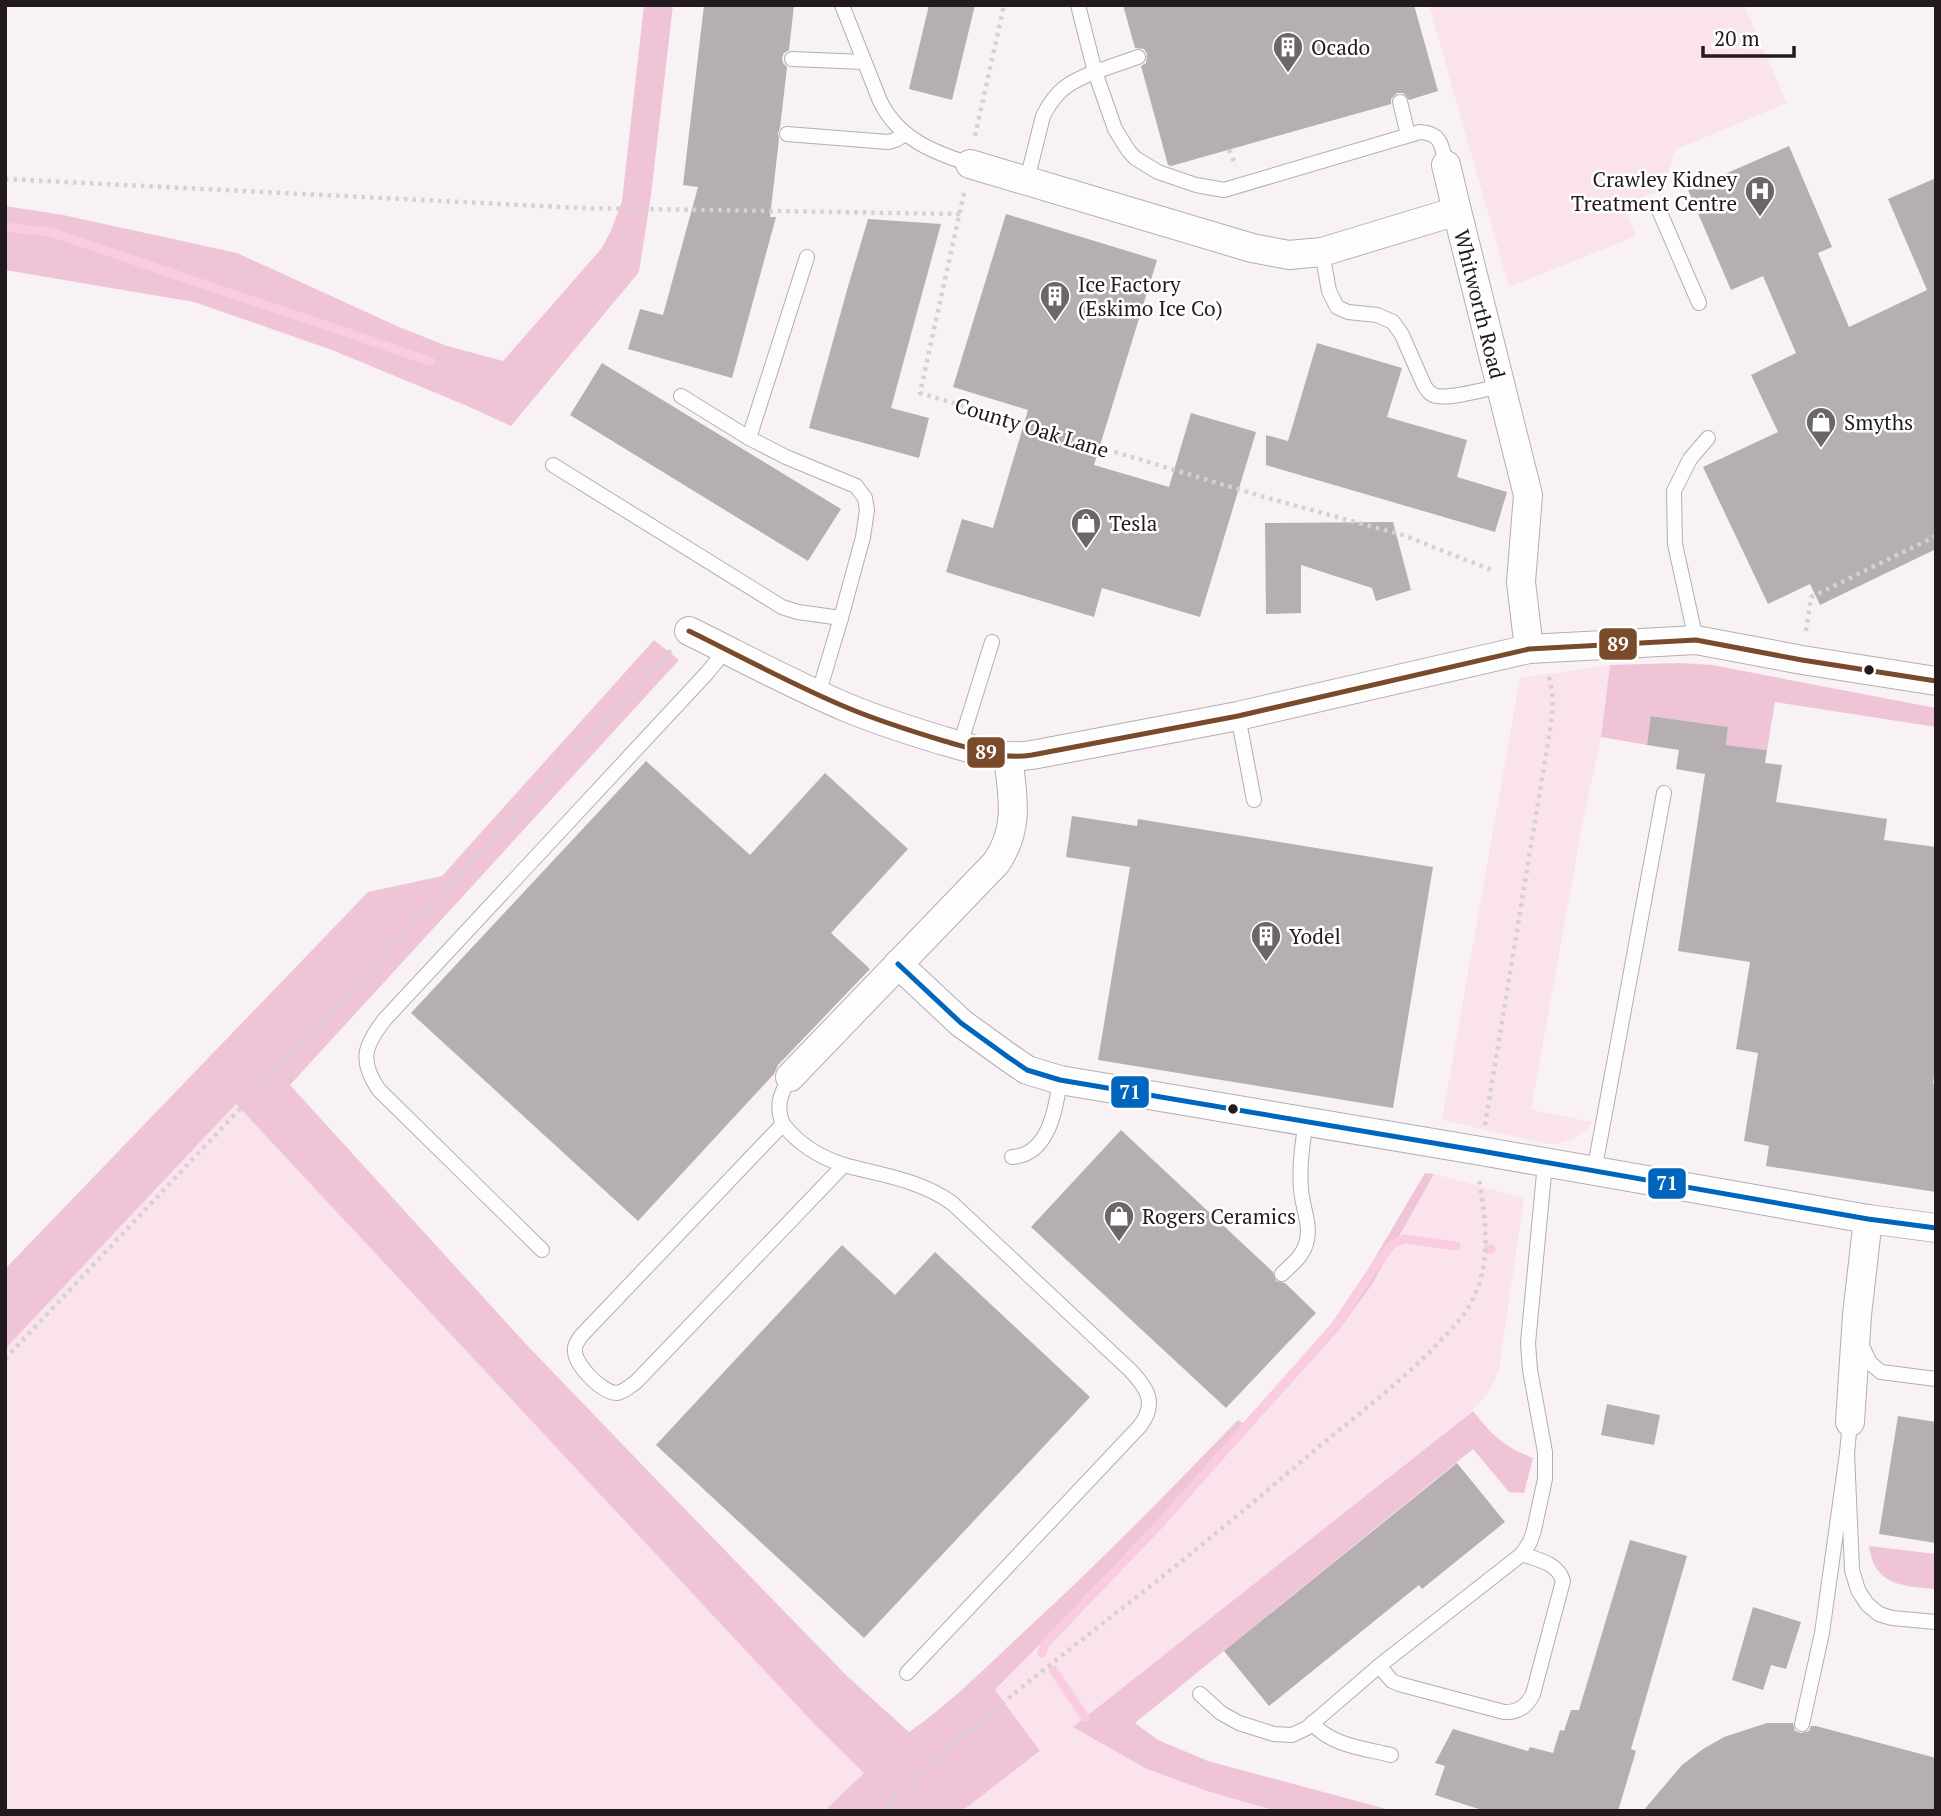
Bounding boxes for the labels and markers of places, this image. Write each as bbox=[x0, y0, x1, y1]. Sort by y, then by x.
building icon: Ocado bbox=[1271, 30, 1305, 74]
place label: Ocado bbox=[1311, 33, 1370, 61]
place label: Crawley Kidney Treatment Centre bbox=[1571, 165, 1737, 217]
hospital icon: Crawley Kidney Treatment Centre bbox=[1743, 174, 1777, 218]
place label: Ice Factory (Eskimo Ice Co) bbox=[1078, 270, 1223, 322]
building icon: Ice Factory (Eskimo Ice Co) bbox=[1038, 279, 1072, 323]
shop icon: Smyths bbox=[1804, 405, 1838, 449]
place label: Smyths bbox=[1844, 408, 1913, 436]
shop icon: Tesla bbox=[1069, 506, 1103, 550]
place label: Tesla bbox=[1109, 509, 1158, 537]
unlabelled marker bbox=[1862, 663, 1876, 677]
building icon: Yodel bbox=[1249, 919, 1283, 963]
place label: Yodel bbox=[1289, 922, 1341, 950]
unlabelled marker bbox=[1226, 1102, 1240, 1116]
shop icon: Rogers Ceramics bbox=[1102, 1199, 1136, 1243]
place label: Rogers Ceramics bbox=[1142, 1202, 1296, 1230]

